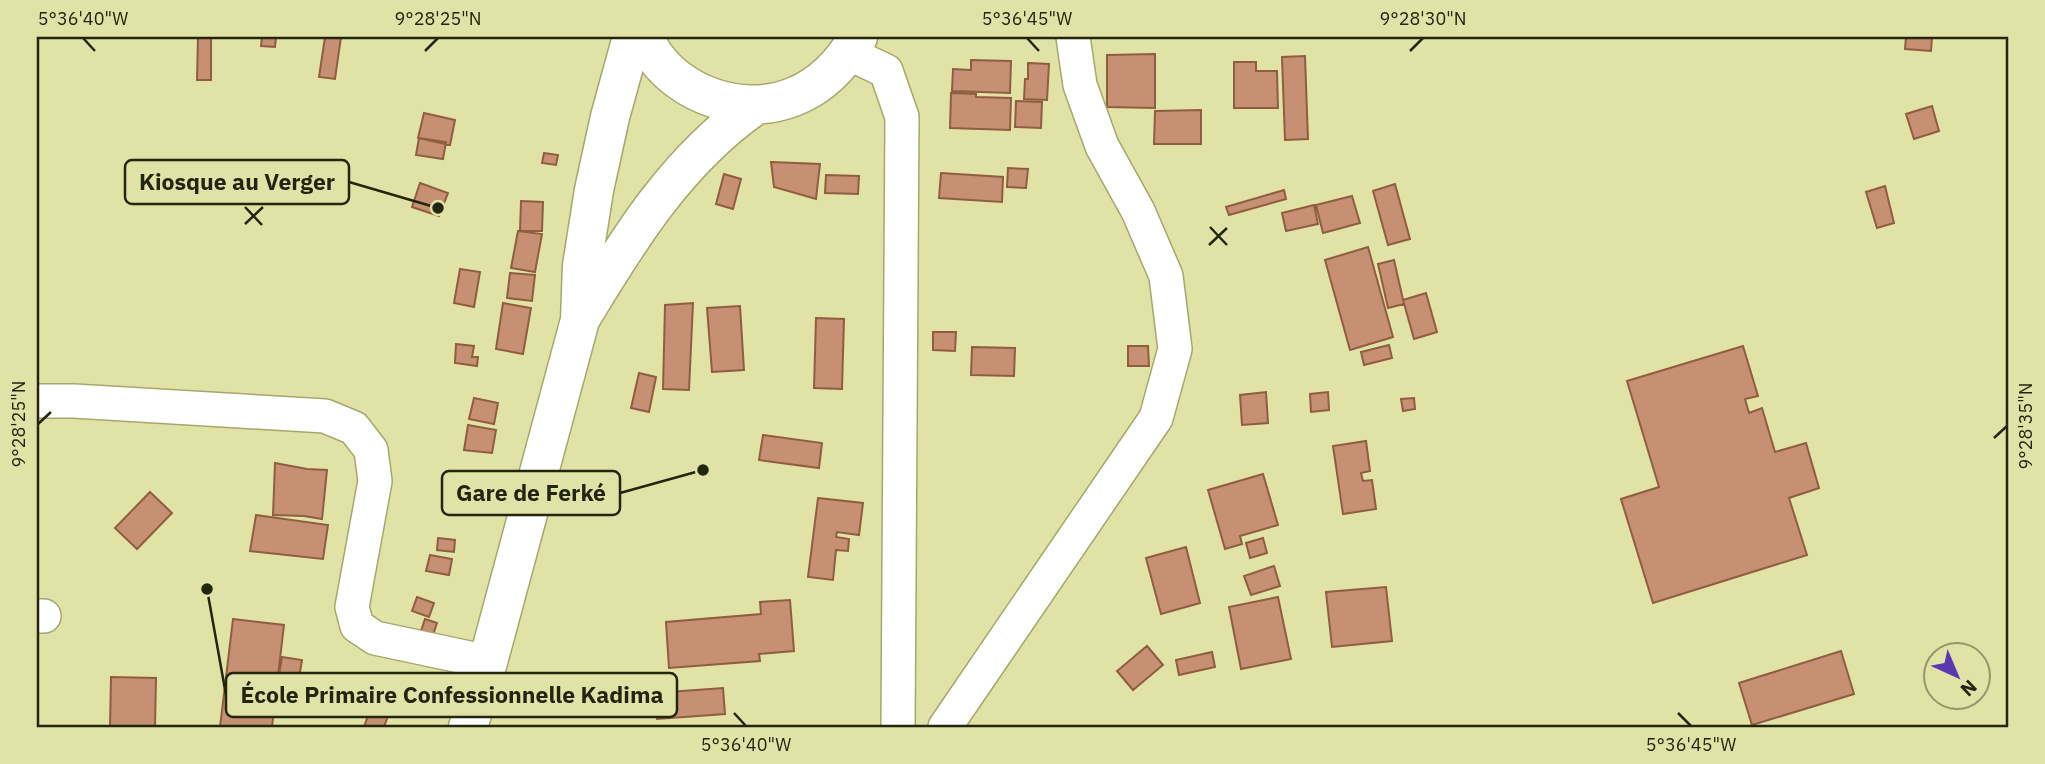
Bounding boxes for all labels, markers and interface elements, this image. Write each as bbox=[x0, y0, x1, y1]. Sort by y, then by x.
text: 5°36'40"W bbox=[38, 7, 128, 30]
text: 9°28'25"N bbox=[394, 7, 482, 30]
text: 5°36'45"W bbox=[982, 7, 1072, 30]
text: 9°28'30"N bbox=[1379, 7, 1467, 30]
callout: Kiosque au Verger bbox=[125, 160, 349, 204]
text: Kiosque au Verger bbox=[139, 166, 335, 196]
text: 9°28'25"N bbox=[7, 380, 30, 468]
text: 9°28'35"N bbox=[2014, 382, 2037, 470]
callout: Gare de Ferké bbox=[442, 471, 620, 515]
text: Gare de Ferké bbox=[456, 477, 606, 507]
north arrow bbox=[1923, 642, 1993, 712]
callout: École Primaire Confessionnelle Kadima bbox=[226, 673, 677, 717]
text: N bbox=[1956, 675, 1982, 702]
text: École Primaire Confessionnelle Kadima bbox=[240, 679, 664, 709]
text: 5°36'40"W bbox=[701, 733, 791, 756]
text: 5°36'45"W bbox=[1646, 733, 1736, 756]

